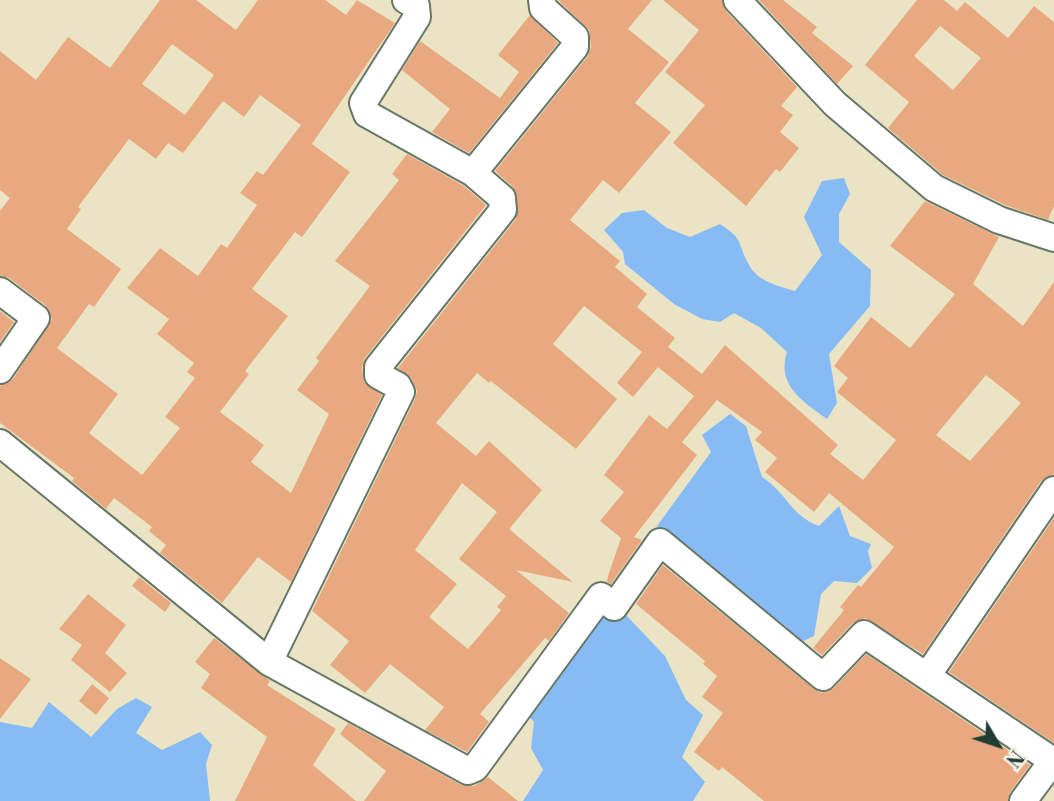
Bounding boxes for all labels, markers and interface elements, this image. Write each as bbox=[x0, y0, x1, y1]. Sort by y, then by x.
north arrow bbox=[963, 710, 1033, 780]
text: N bbox=[1000, 745, 1028, 772]

